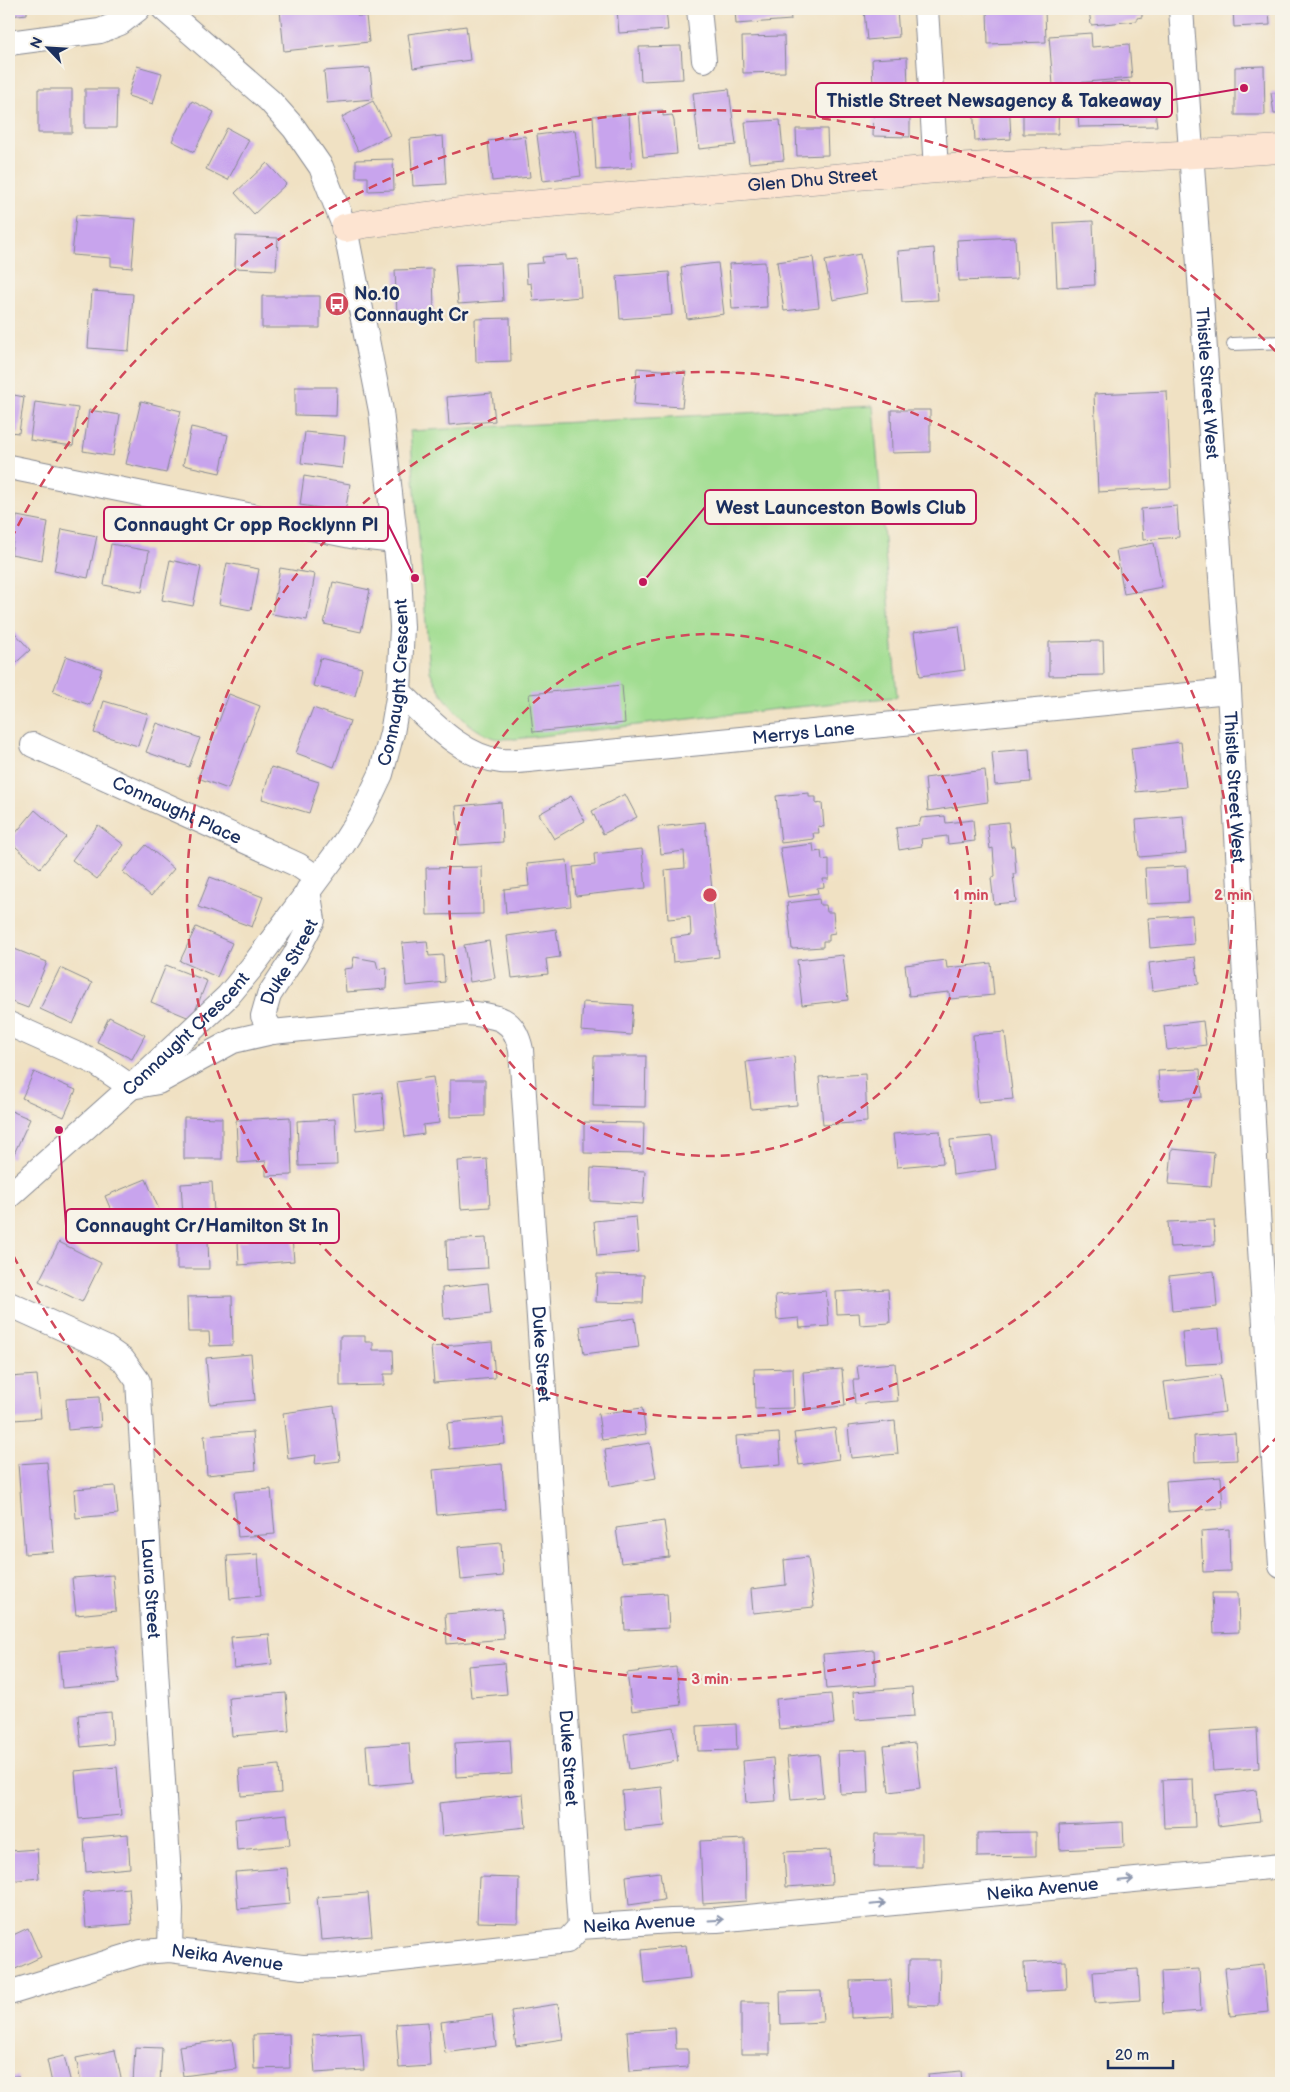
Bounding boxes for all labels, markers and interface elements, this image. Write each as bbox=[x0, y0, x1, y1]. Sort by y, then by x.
north arrow bbox=[22, 22, 72, 72]
text: N bbox=[27, 34, 47, 51]
callout: Thistle Street Newsagency & Takeaway bbox=[816, 83, 1172, 117]
text: Thistle Street Newsagency & Takeaway bbox=[826, 90, 1162, 113]
street label: Glen Dhu Street bbox=[747, 164, 879, 197]
place label: No.10 Connaught Cr bbox=[354, 284, 469, 326]
bus stop icon: No.10 Connaught Cr bbox=[324, 291, 350, 317]
street label: Thistle Street West bbox=[1191, 306, 1223, 460]
callout: West Launceston Bowls Club bbox=[705, 490, 976, 524]
text: West Launceston Bowls Club bbox=[716, 497, 966, 520]
callout: Connaught Cr opp Rocklynn Pl bbox=[104, 507, 388, 541]
text: Connaught Cr opp Rocklynn Pl bbox=[114, 514, 378, 537]
street label: Connaught Crescent bbox=[374, 598, 413, 769]
street label: Thistle Street West bbox=[1219, 711, 1249, 864]
street label: Merrys Lane bbox=[751, 718, 856, 749]
street label: Connaught Place bbox=[109, 772, 245, 849]
centre of rings bbox=[701, 886, 719, 904]
text: 1 min bbox=[953, 886, 989, 905]
text: 2 min bbox=[1214, 886, 1252, 905]
street label: Duke Street bbox=[257, 915, 323, 1007]
street label: Connaught Crescent bbox=[118, 968, 255, 1101]
callout: Connaught Cr/Hamilton St In bbox=[66, 1209, 339, 1243]
text: Connaught Cr/Hamilton St In bbox=[75, 1215, 329, 1238]
street label: Duke Street bbox=[527, 1305, 555, 1403]
street label: Laura Street bbox=[137, 1538, 164, 1640]
text: 3 min bbox=[691, 1670, 729, 1689]
street label: Duke Street bbox=[554, 1709, 582, 1807]
street label: Neika Avenue bbox=[986, 1873, 1100, 1905]
one-way arrow bbox=[1118, 1876, 1134, 1885]
one-way arrow bbox=[869, 1899, 885, 1909]
street label: Neika Avenue bbox=[582, 1910, 696, 1938]
one-way arrow bbox=[708, 1915, 724, 1924]
street label: Neika Avenue bbox=[170, 1940, 285, 1976]
scale bar bbox=[1108, 2037, 1172, 2069]
text: 20 m bbox=[1115, 2046, 1149, 2065]

